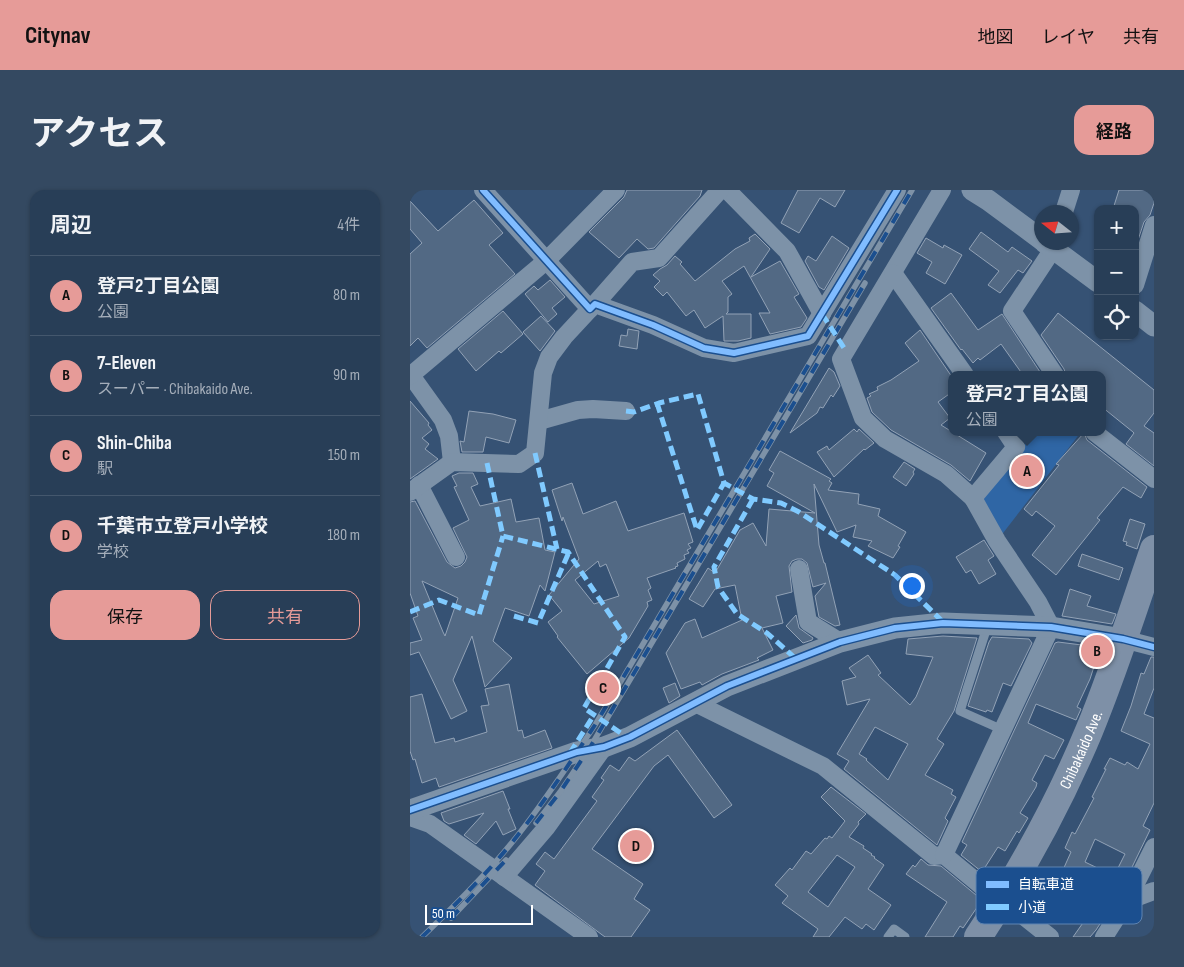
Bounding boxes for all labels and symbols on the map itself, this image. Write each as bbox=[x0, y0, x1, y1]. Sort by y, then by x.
north arrow bbox=[1034, 205, 1079, 250]
pin: A bbox=[1011, 452, 1043, 490]
your location bbox=[899, 573, 925, 599]
pin: B bbox=[1081, 632, 1113, 670]
pin: C bbox=[587, 669, 619, 707]
street label: Chibakaido Ave. bbox=[1056, 708, 1107, 792]
pin: D bbox=[620, 827, 652, 865]
legend bbox=[976, 867, 1142, 924]
text: 自転車道 bbox=[1018, 876, 1074, 893]
text: 小道 bbox=[1018, 899, 1046, 916]
scale bar bbox=[425, 902, 532, 925]

